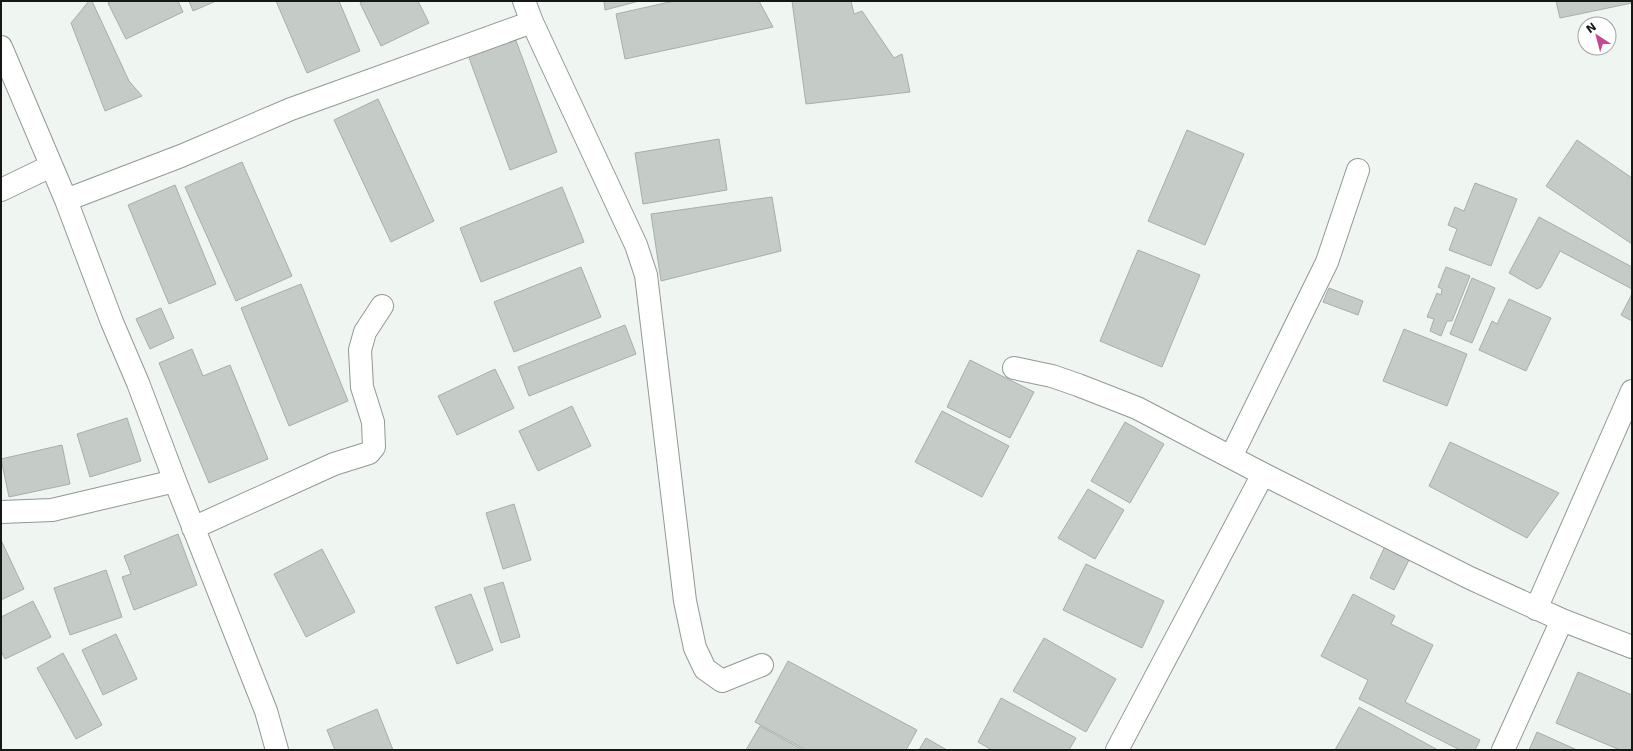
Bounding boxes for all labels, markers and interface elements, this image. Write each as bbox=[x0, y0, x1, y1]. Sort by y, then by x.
north arrow bbox=[1577, 16, 1617, 56]
text: N bbox=[1584, 20, 1599, 36]

